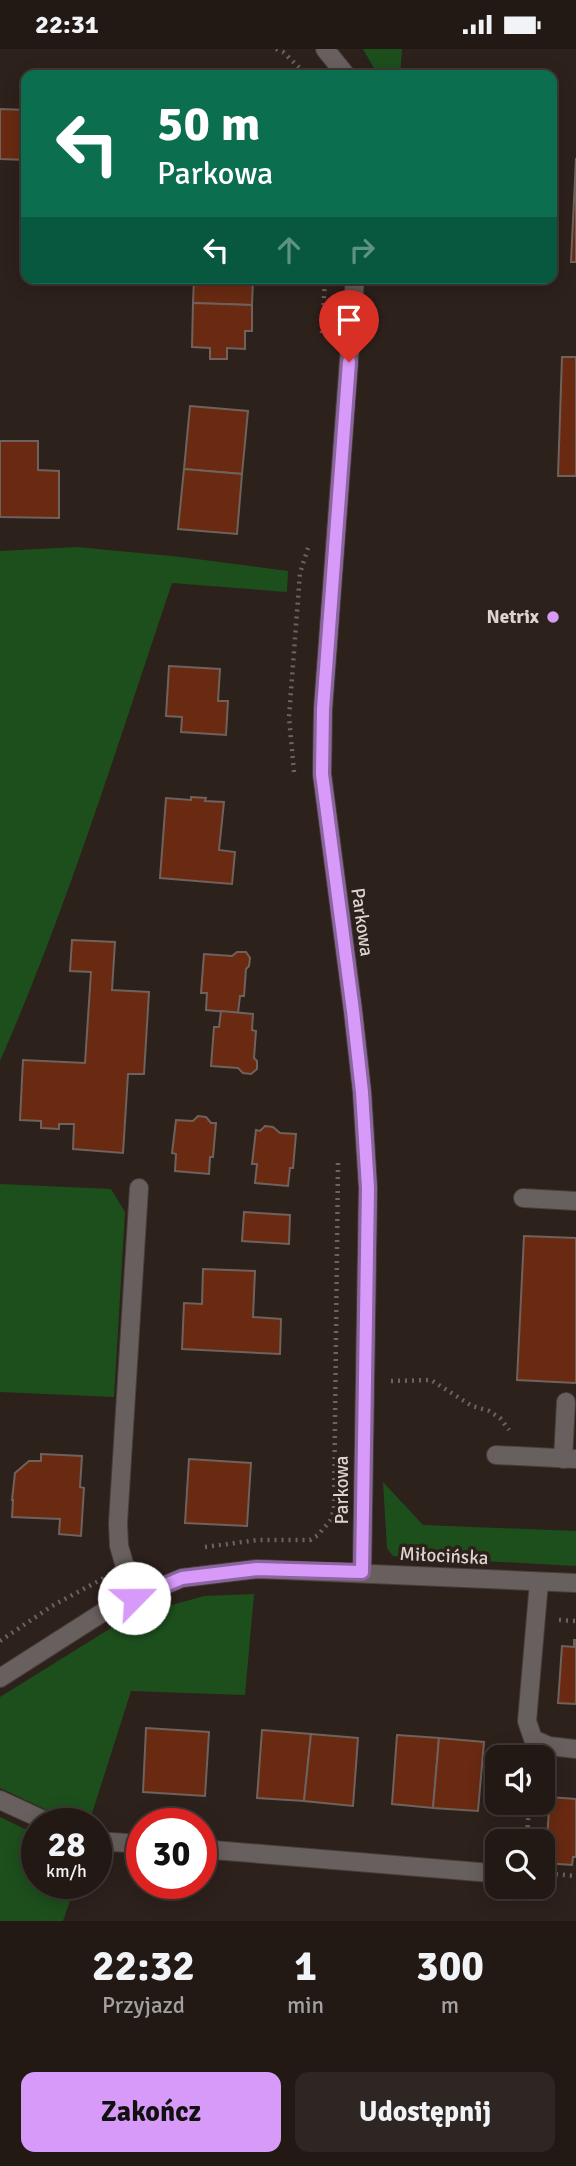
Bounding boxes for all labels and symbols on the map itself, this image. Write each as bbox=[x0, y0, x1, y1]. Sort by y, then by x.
pin bbox=[319, 290, 379, 362]
place label: Netrix bbox=[487, 605, 540, 629]
marker: Netrix bbox=[545, 609, 561, 625]
street label: Parkowa bbox=[345, 886, 379, 958]
street label: Parkowa bbox=[330, 1455, 354, 1525]
street label: Miłocińska bbox=[399, 1542, 489, 1570]
position arrow bbox=[97, 1561, 171, 1635]
speed limit sign: 30 bbox=[126, 1808, 217, 1899]

